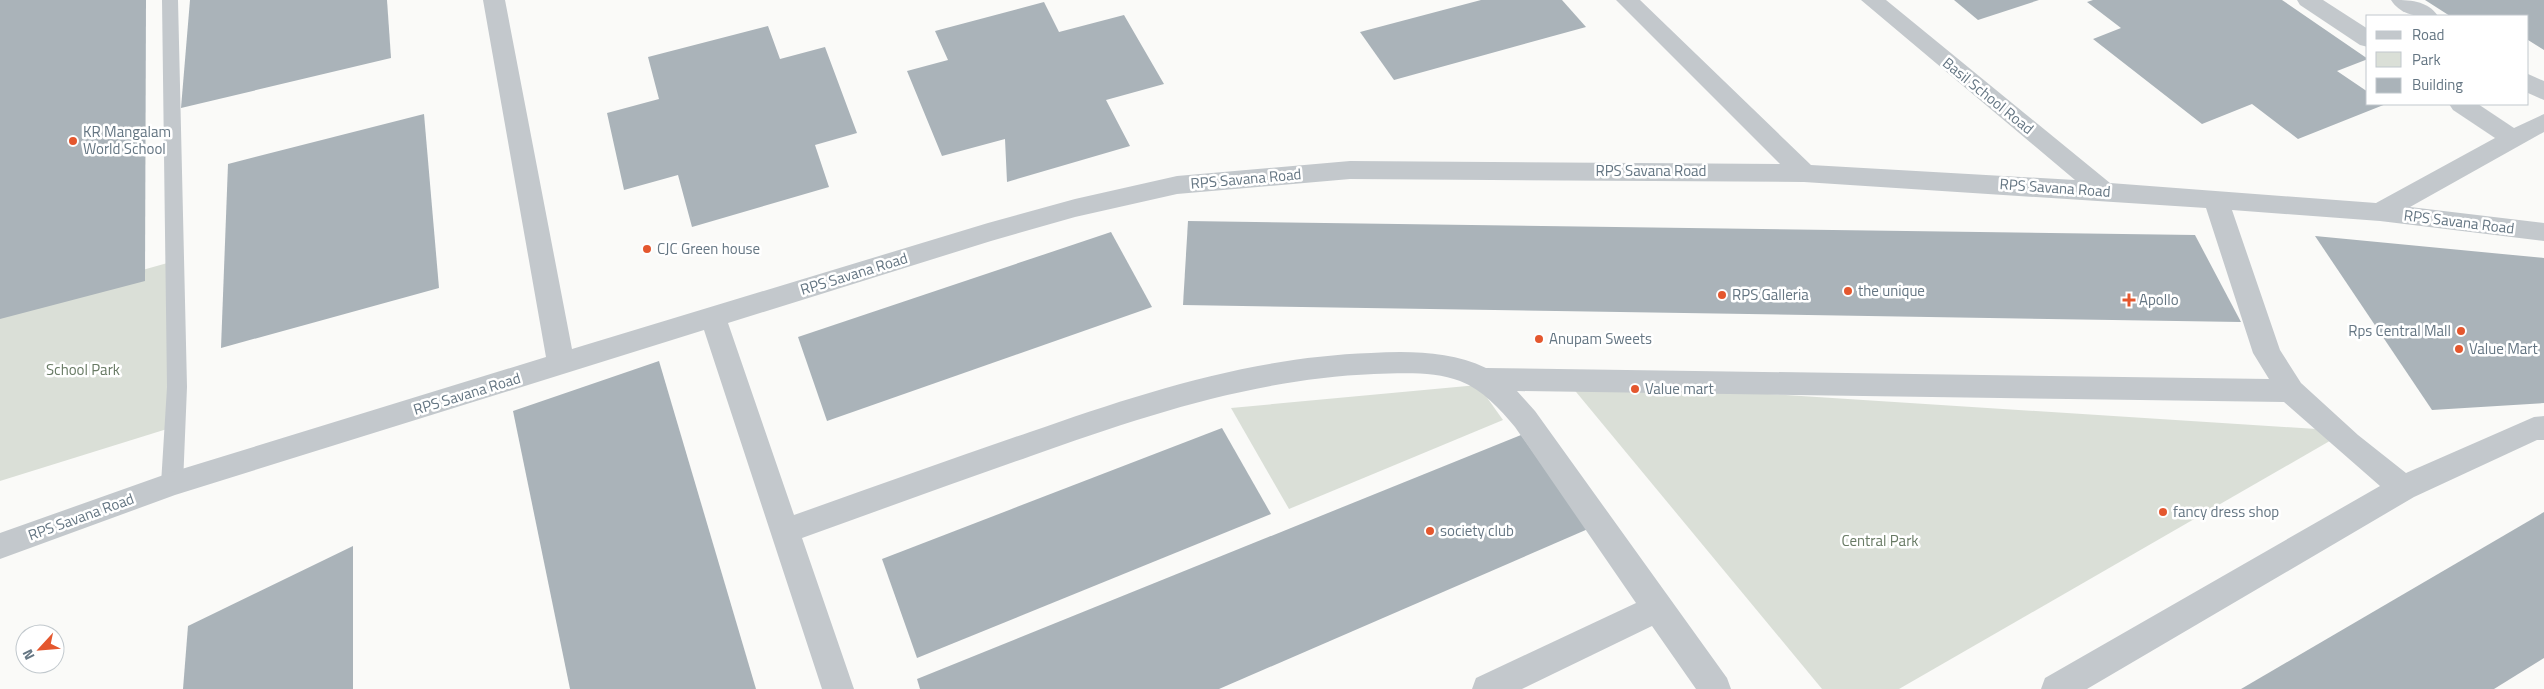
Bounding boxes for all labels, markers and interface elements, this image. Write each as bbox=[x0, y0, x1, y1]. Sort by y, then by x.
legend bbox=[2366, 15, 2529, 105]
text: Road bbox=[2412, 23, 2444, 46]
text: Park bbox=[2412, 48, 2441, 71]
street label: Basil School Road bbox=[1938, 52, 2039, 140]
text: Building bbox=[2412, 73, 2463, 96]
place label: KR Mangalam World School bbox=[83, 120, 171, 160]
marker: KR Mangalam World School bbox=[67, 135, 79, 147]
street label: RPS Savana Road bbox=[1595, 159, 1707, 182]
street label: RPS Savana Road bbox=[1190, 162, 1302, 195]
street label: RPS Savana Road bbox=[1999, 172, 2111, 203]
street label: RPS Savana Road bbox=[2403, 203, 2516, 240]
place label: CJC Green house bbox=[657, 237, 760, 260]
marker: CJC Green house bbox=[641, 243, 653, 255]
street label: RPS Savana Road bbox=[797, 246, 910, 301]
place label: the unique bbox=[1858, 279, 1925, 302]
place label: RPS Galleria bbox=[1732, 283, 1809, 306]
marker: the unique bbox=[1842, 285, 1854, 297]
place label: Apollo bbox=[2139, 288, 2179, 311]
marker: RPS Galleria bbox=[1716, 289, 1728, 301]
marker: Apollo bbox=[2123, 294, 2135, 306]
place label: Rps Central Mall bbox=[2348, 319, 2451, 342]
marker: Rps Central Mall bbox=[2455, 325, 2467, 337]
place label: Anupam Sweets bbox=[1549, 327, 1652, 350]
marker: Anupam Sweets bbox=[1533, 333, 1545, 345]
place label: Value Mart bbox=[2469, 337, 2538, 360]
marker: Value Mart bbox=[2453, 343, 2465, 355]
park label: School Park bbox=[46, 358, 120, 381]
street label: RPS Savana Road bbox=[410, 366, 523, 421]
place label: Value mart bbox=[1645, 377, 1714, 400]
marker: Value mart bbox=[1629, 383, 1641, 395]
street label: RPS Savana Road bbox=[25, 487, 137, 546]
place label: fancy dress shop bbox=[2173, 500, 2279, 523]
marker: fancy dress shop bbox=[2157, 506, 2169, 518]
place label: society club bbox=[1440, 519, 1514, 542]
marker: society club bbox=[1424, 525, 1436, 537]
park label: Central Park bbox=[1841, 529, 1919, 552]
north arrow bbox=[15, 624, 65, 674]
text: N bbox=[16, 646, 39, 664]

